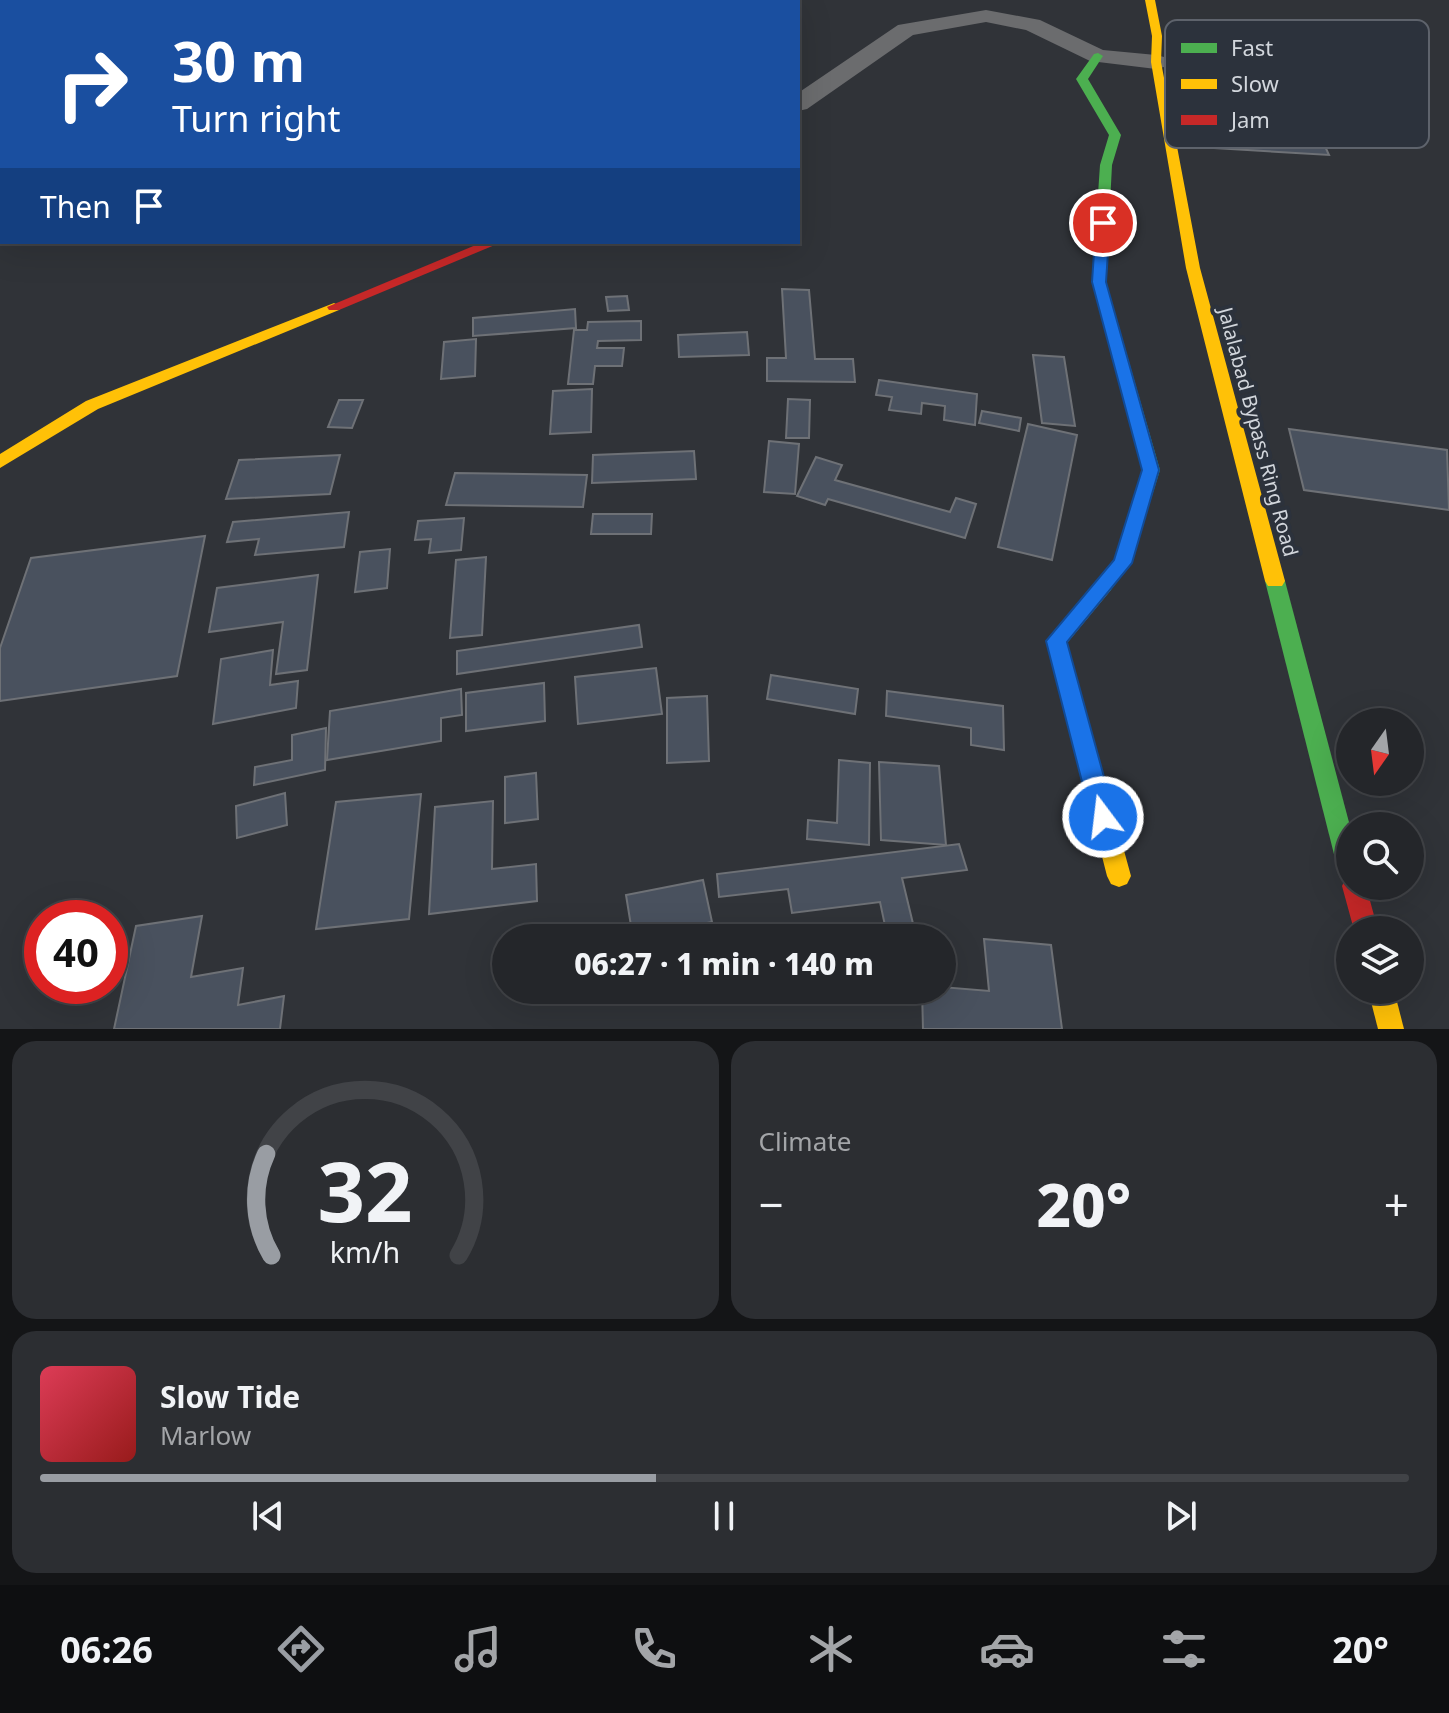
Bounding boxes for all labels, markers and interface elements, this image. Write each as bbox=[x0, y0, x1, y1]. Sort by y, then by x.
legend bbox=[1165, 20, 1429, 148]
text: 30 m bbox=[172, 22, 305, 98]
icon: right bbox=[40, 32, 144, 136]
text: Fast bbox=[1231, 32, 1273, 62]
text: Slow bbox=[1231, 68, 1280, 98]
text: Turn right bbox=[172, 94, 340, 143]
text: Jam bbox=[1229, 104, 1270, 134]
icon: arrive bbox=[127, 184, 171, 228]
text: Then bbox=[40, 186, 111, 227]
pin bbox=[1069, 189, 1137, 257]
icon: arrive bbox=[1081, 201, 1125, 245]
street label: Jalalabad Bypass Ring Road bbox=[1212, 302, 1305, 560]
north arrow bbox=[1336, 708, 1424, 796]
map controls bbox=[1336, 708, 1424, 1004]
position arrow bbox=[1061, 775, 1145, 859]
button: search bbox=[1336, 812, 1424, 900]
speed limit sign: 40 bbox=[24, 900, 128, 1004]
button: layers bbox=[1336, 916, 1424, 1004]
text: 06:27 · 1 min · 140 m bbox=[574, 943, 874, 984]
text: Climate bbox=[759, 1123, 851, 1159]
text: 32 bbox=[318, 1133, 413, 1246]
text: 20° bbox=[1036, 1163, 1131, 1245]
text: − bbox=[759, 1174, 784, 1234]
text: + bbox=[1384, 1174, 1409, 1234]
text: km/h bbox=[330, 1232, 400, 1271]
text: Slow Tide bbox=[160, 1376, 300, 1417]
text: Marlow bbox=[160, 1417, 251, 1453]
icon: previous bbox=[246, 1494, 290, 1538]
icon: pause bbox=[702, 1494, 746, 1538]
icon: next bbox=[1159, 1494, 1203, 1538]
icon: directions bbox=[273, 1621, 329, 1677]
icon: music bbox=[450, 1621, 506, 1677]
icon: phone bbox=[626, 1621, 682, 1677]
icon: climate bbox=[803, 1621, 859, 1677]
icon: car bbox=[979, 1621, 1035, 1677]
icon: filters bbox=[1156, 1621, 1212, 1677]
text: 06:26 bbox=[60, 1625, 153, 1674]
text: 20° bbox=[1332, 1625, 1389, 1674]

